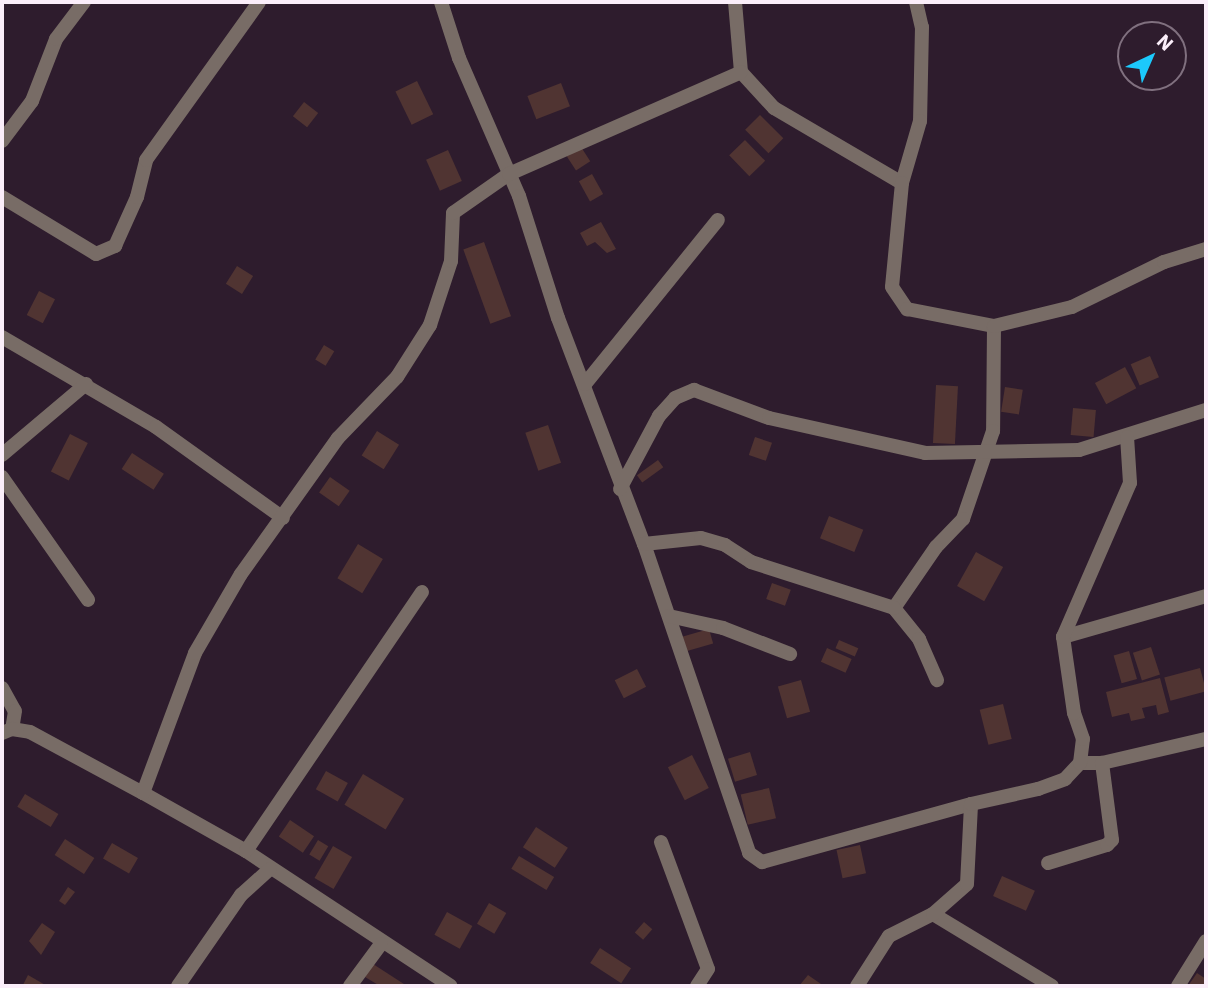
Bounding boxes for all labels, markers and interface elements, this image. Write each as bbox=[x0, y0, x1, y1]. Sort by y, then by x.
north arrow bbox=[1117, 21, 1187, 91]
text: N bbox=[1152, 29, 1178, 56]

